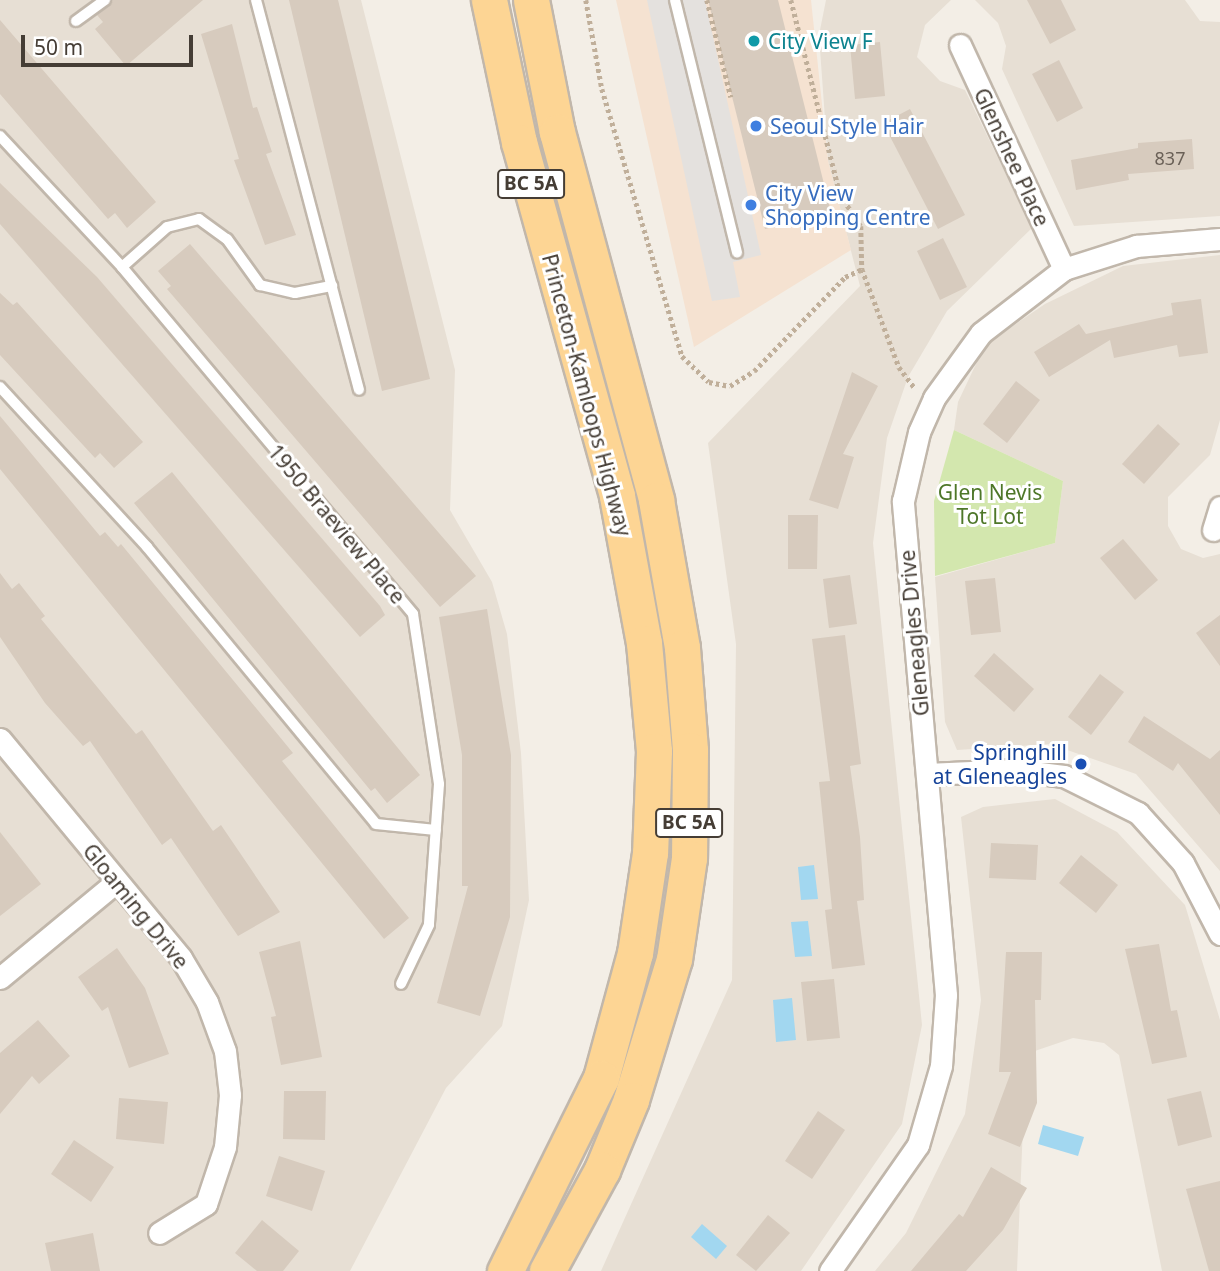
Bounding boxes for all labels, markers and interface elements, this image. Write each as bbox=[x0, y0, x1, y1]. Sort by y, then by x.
scale bar bbox=[24, 21, 196, 65]
place label: City View F bbox=[768, 28, 873, 54]
text: 50 m bbox=[34, 33, 83, 61]
marker: City View F bbox=[746, 33, 762, 49]
street label: Glenshee Place bbox=[969, 84, 1055, 230]
place label: Seoul Style Hair bbox=[770, 113, 924, 139]
marker: Seoul Style Hair bbox=[748, 118, 764, 134]
house number: 837 bbox=[1155, 147, 1185, 169]
road number: BC 5A bbox=[496, 168, 566, 200]
place label: City View Shopping Centre bbox=[765, 180, 931, 230]
marker: City View Shopping Centre bbox=[743, 197, 759, 213]
street label: Princeton-Kamloops Highway bbox=[537, 251, 637, 539]
street label: 1950 Braeview Place bbox=[263, 439, 411, 609]
park label: Glen Nevis Tot Lot bbox=[938, 479, 1042, 529]
street label: Gleneagles Drive bbox=[894, 549, 934, 717]
place label: Springhill at Gleneagles bbox=[933, 739, 1067, 789]
marker: Springhill at Gleneagles bbox=[1073, 756, 1089, 772]
road number: BC 5A bbox=[654, 808, 724, 838]
street label: Gloaming Drive bbox=[78, 838, 194, 974]

